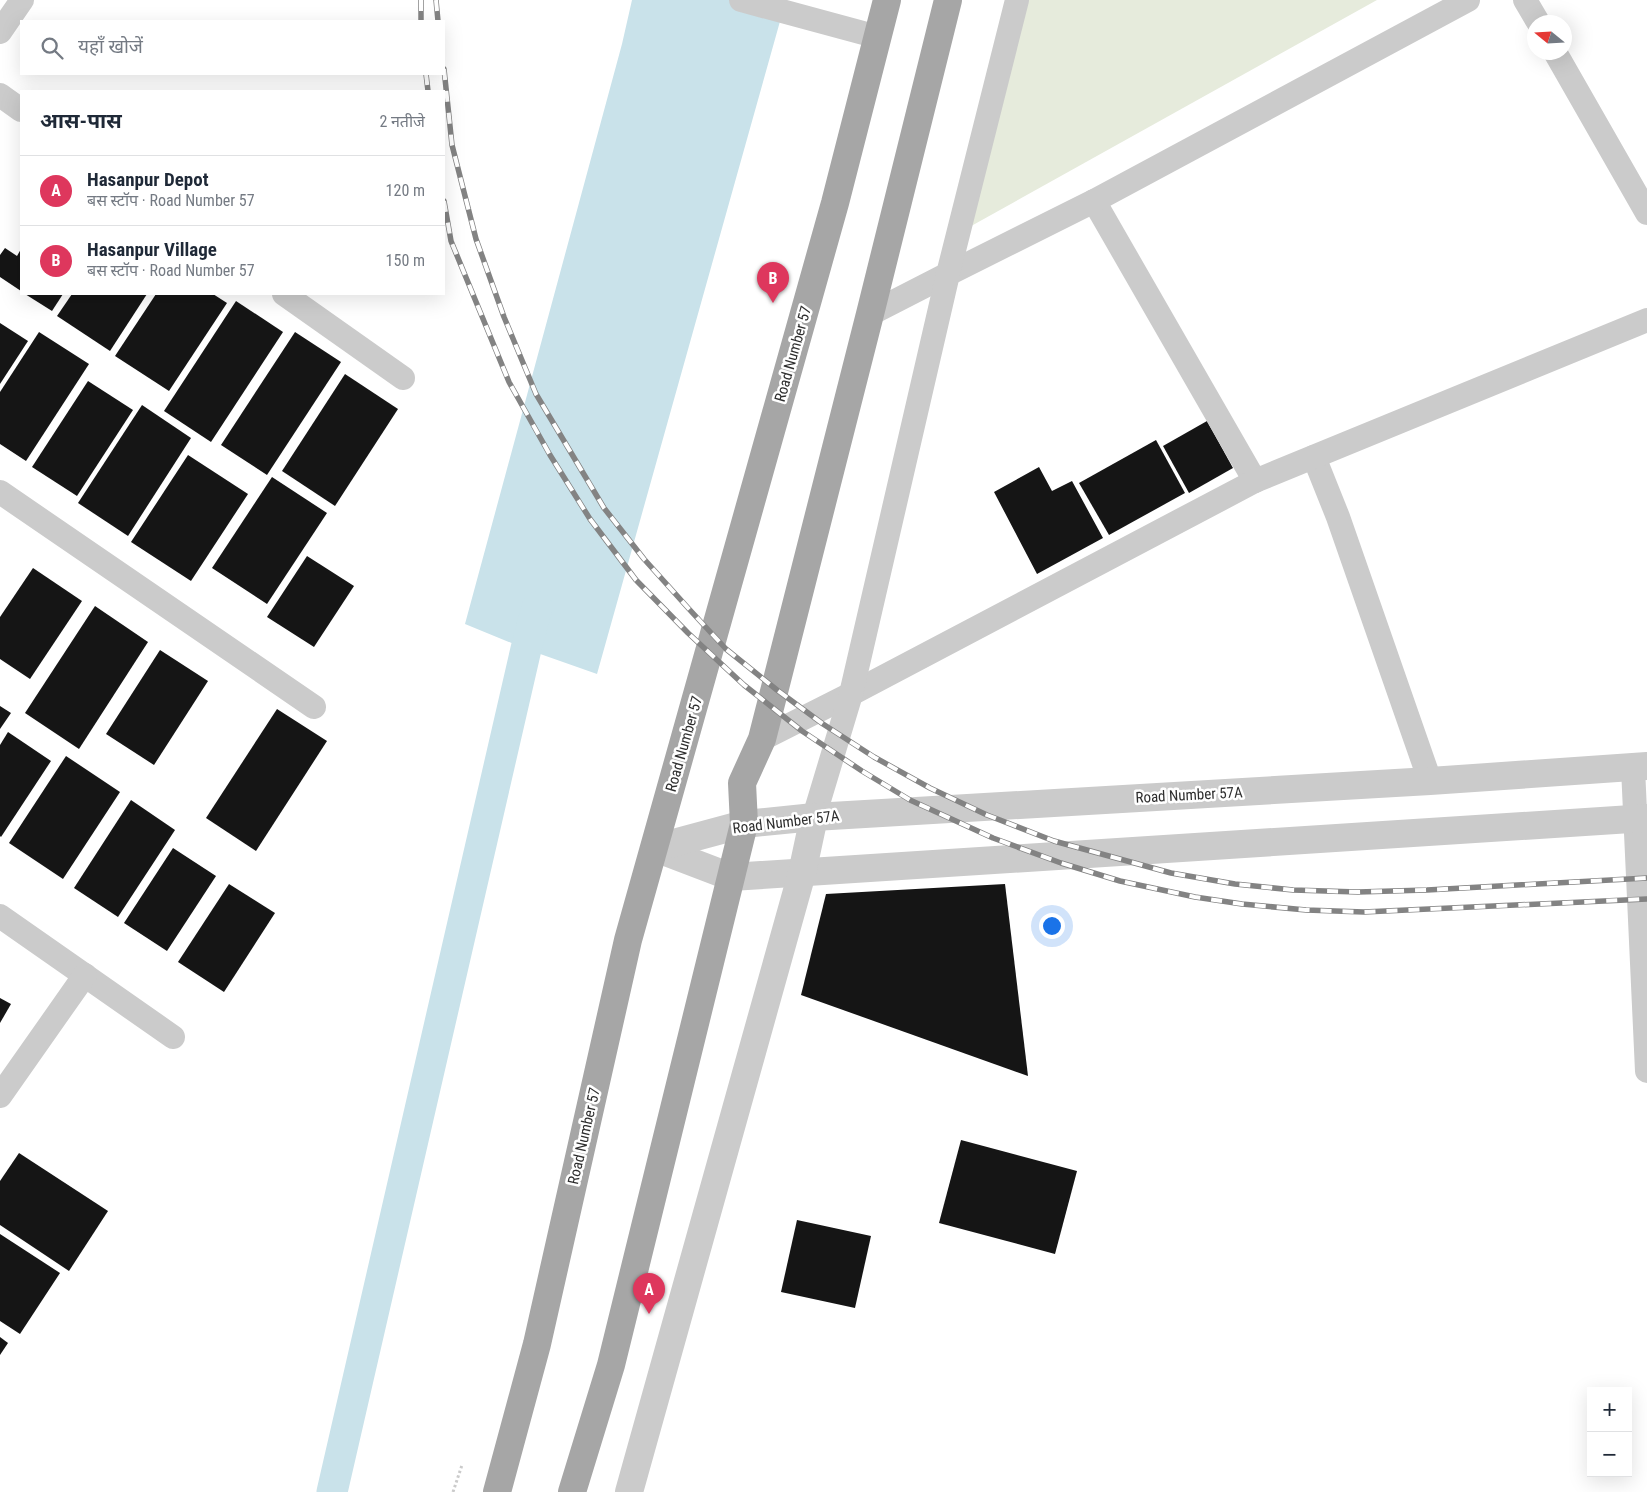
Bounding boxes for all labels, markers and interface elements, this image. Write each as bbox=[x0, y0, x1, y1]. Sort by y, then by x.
north arrow bbox=[1527, 15, 1572, 60]
search box bbox=[20, 20, 445, 75]
icon: search bbox=[38, 34, 66, 62]
text: यहाँ खोजें bbox=[78, 35, 143, 58]
text: आस-पास bbox=[40, 109, 122, 133]
text: 2 नतीजे bbox=[379, 112, 425, 131]
text: Hasanpur Depot bbox=[87, 168, 208, 191]
text: A bbox=[51, 181, 61, 200]
text: 120 m bbox=[386, 181, 425, 200]
text: बस स्टॉप · Road Number 57 bbox=[87, 191, 255, 210]
text: Hasanpur Village bbox=[87, 238, 217, 261]
text: B bbox=[52, 251, 60, 270]
text: 150 m bbox=[386, 251, 425, 270]
text: बस स्टॉप · Road Number 57 bbox=[87, 261, 255, 280]
pin: B bbox=[757, 262, 789, 303]
street label: Road Number 57 bbox=[771, 304, 815, 404]
street label: Road Number 57 bbox=[662, 694, 706, 794]
street label: Road Number 57A bbox=[1135, 783, 1243, 807]
street label: Road Number 57A bbox=[732, 806, 841, 837]
your location bbox=[1039, 913, 1065, 939]
street label: Road Number 57 bbox=[564, 1086, 604, 1186]
pin: A bbox=[633, 1273, 665, 1314]
map controls bbox=[1587, 1387, 1632, 1477]
button: + bbox=[1587, 1387, 1632, 1432]
button: − bbox=[1587, 1432, 1632, 1477]

